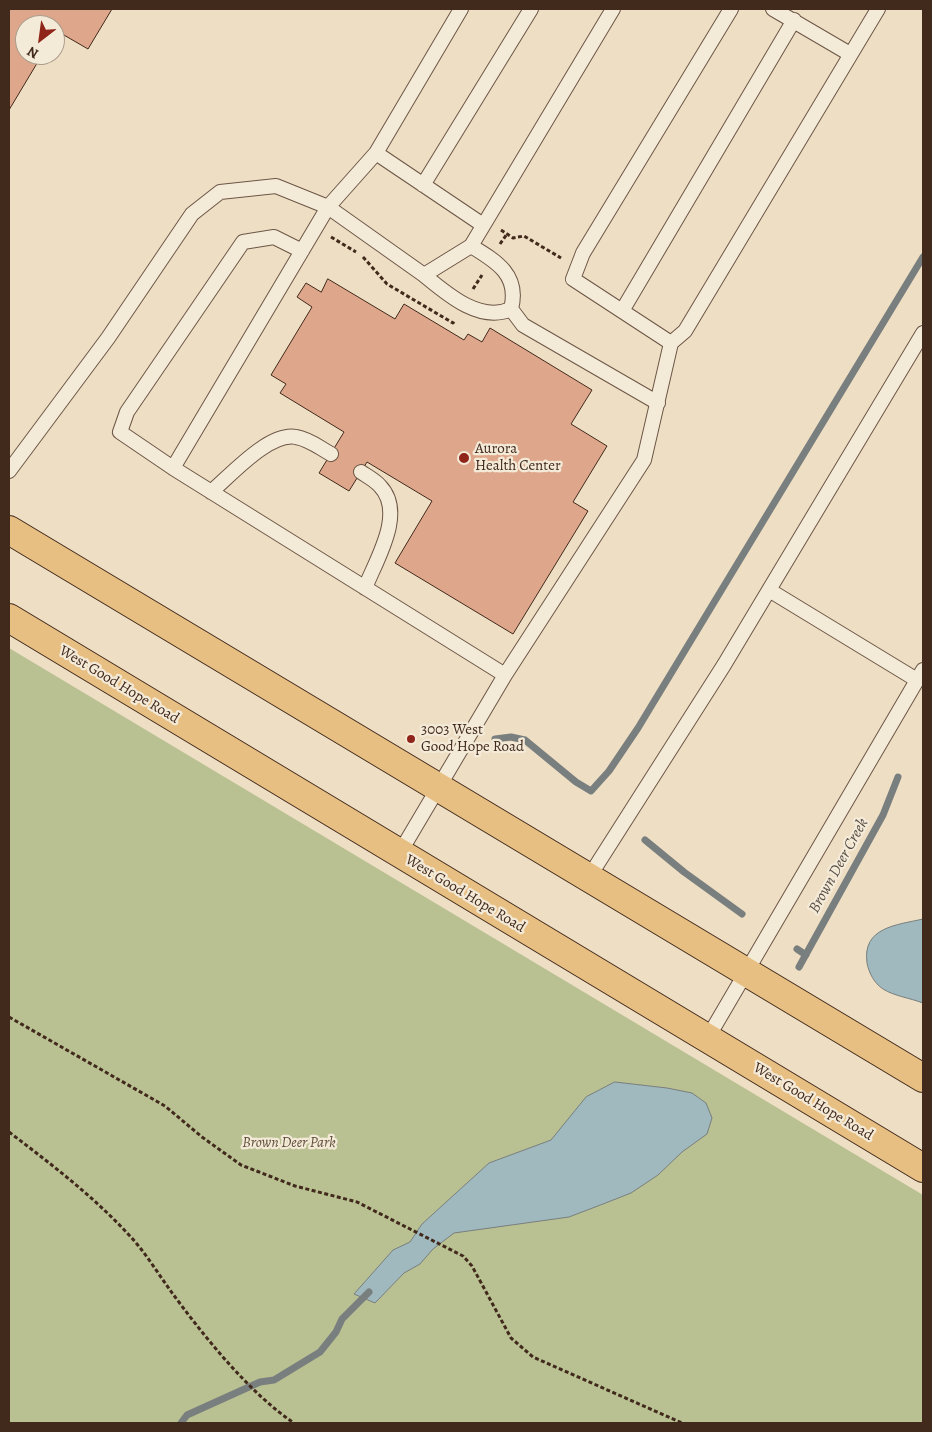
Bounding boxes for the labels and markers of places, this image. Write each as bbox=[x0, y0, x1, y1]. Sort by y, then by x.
place label: Aurora Health Center bbox=[475, 440, 561, 475]
marker: Aurora Health Center bbox=[457, 451, 471, 465]
place label: 3003 West Good Hope Road bbox=[421, 721, 524, 756]
marker: 3003 West Good Hope Road bbox=[405, 733, 417, 745]

